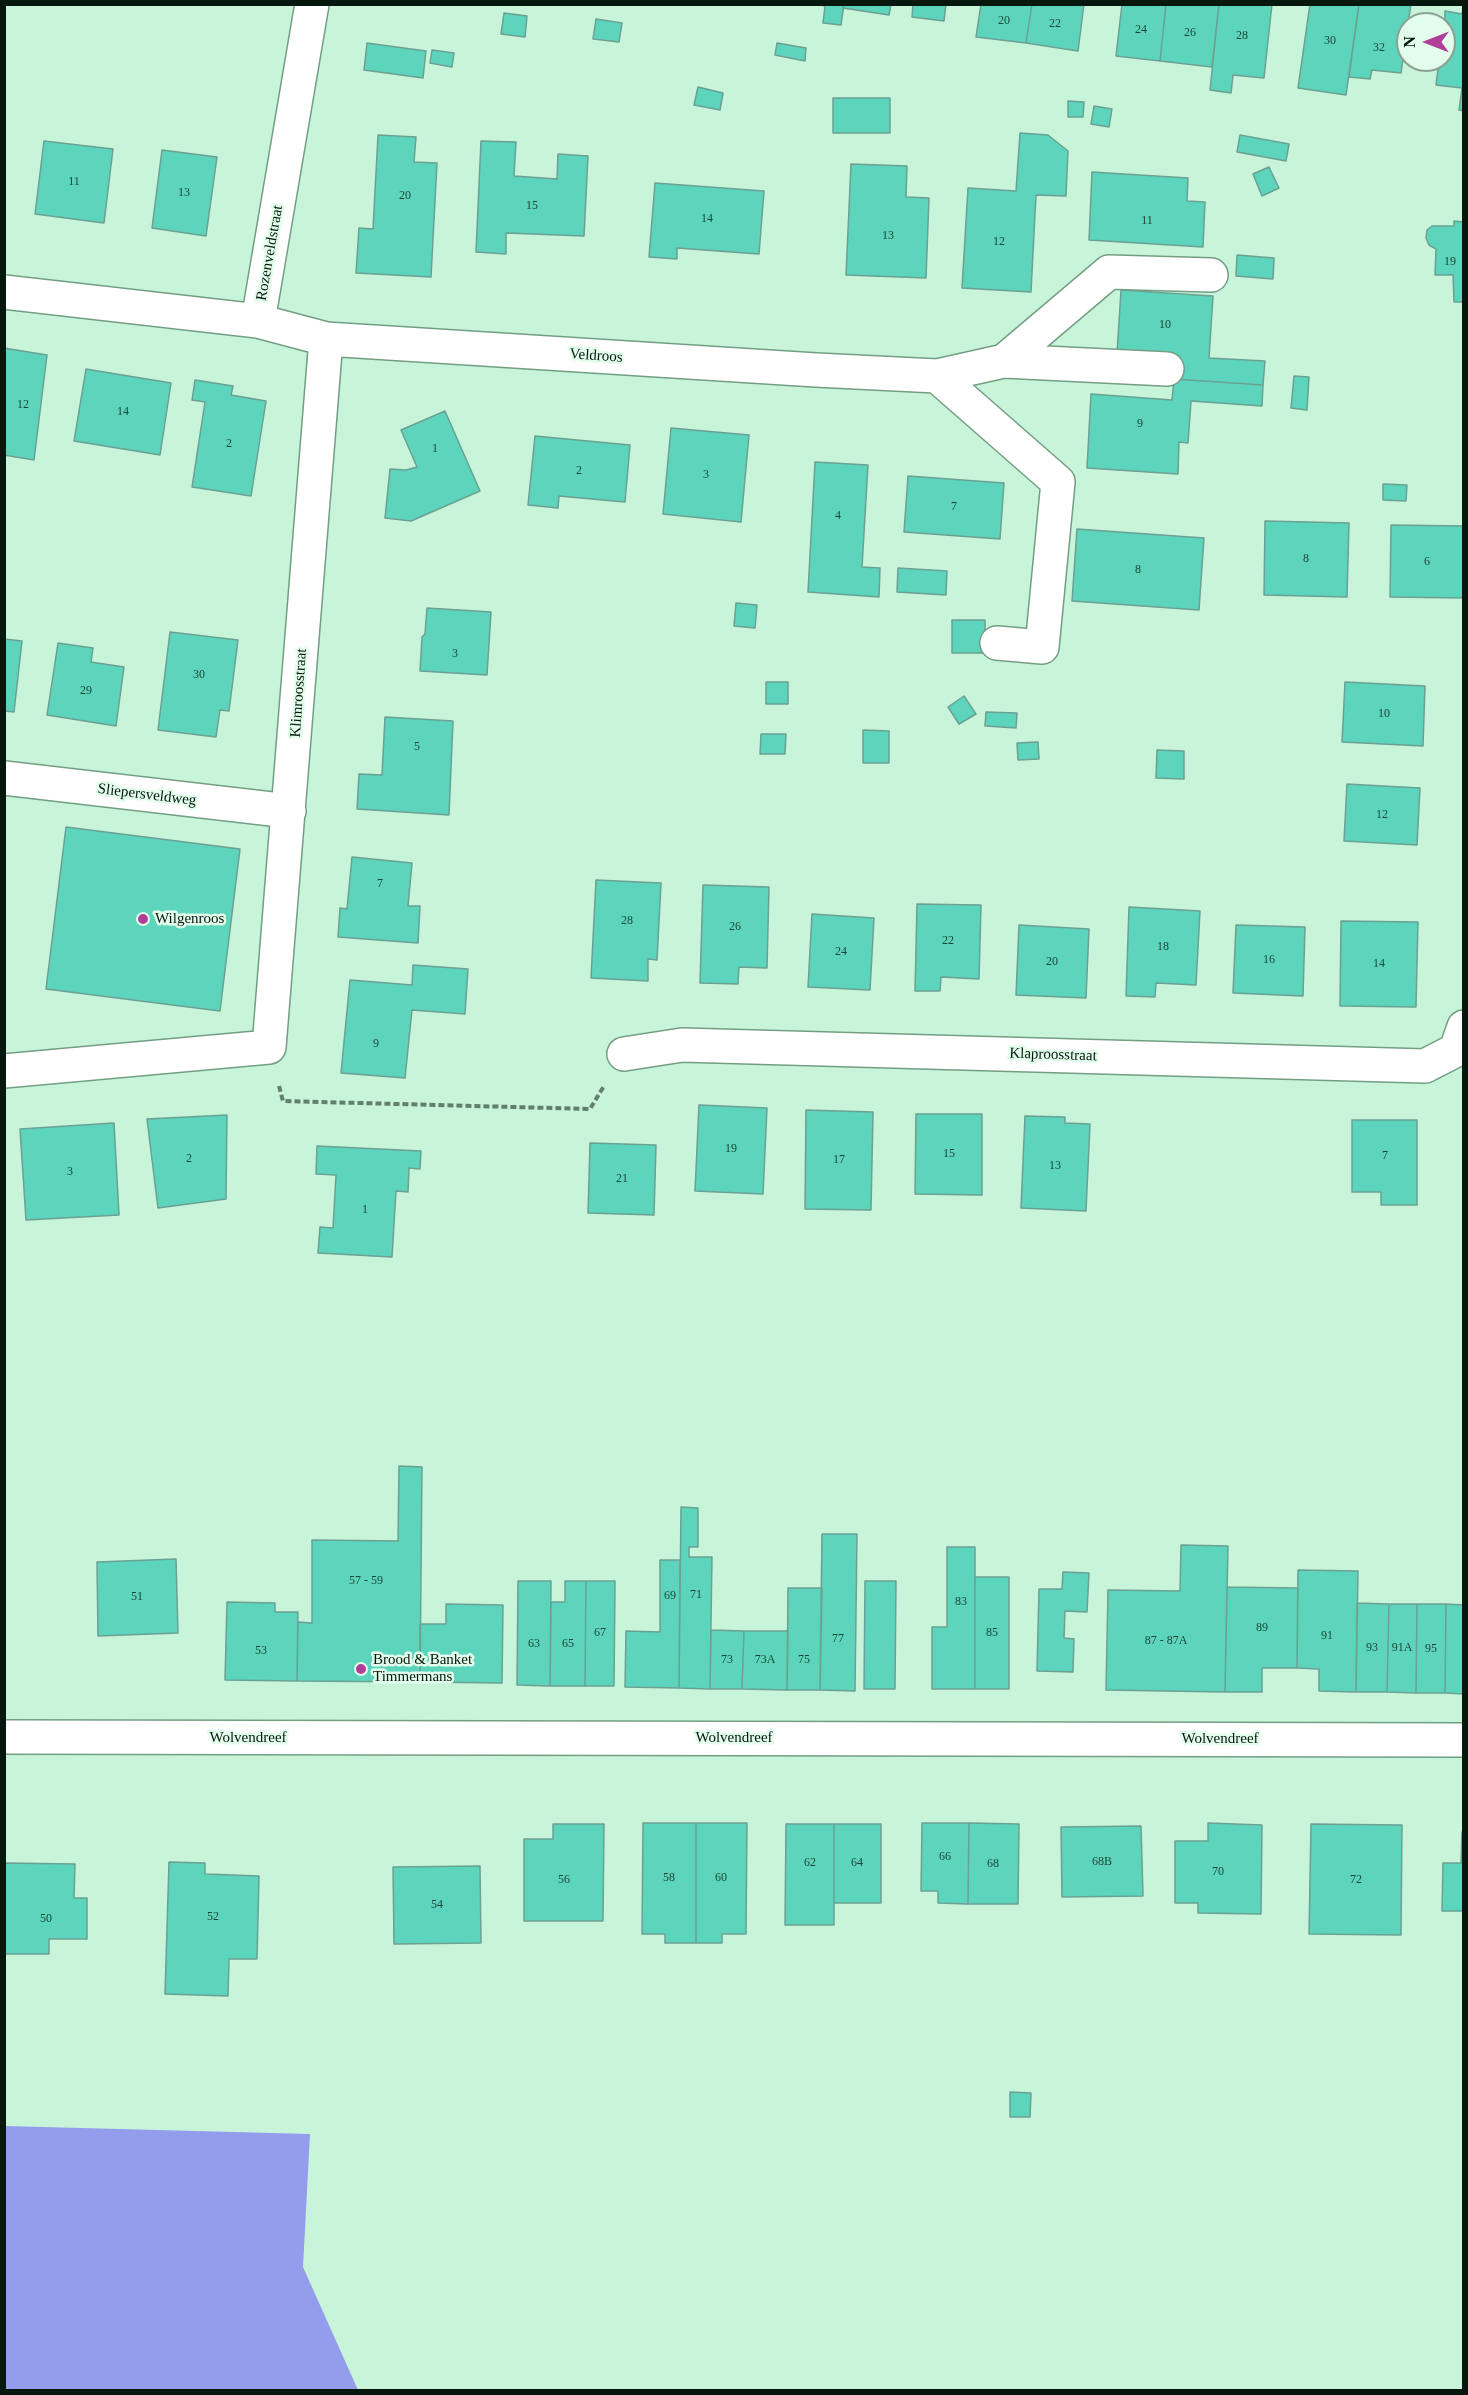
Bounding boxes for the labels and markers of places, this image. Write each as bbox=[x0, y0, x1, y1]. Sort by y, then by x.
place label: Wilgenroos bbox=[155, 910, 224, 928]
marker: Wilgenroos bbox=[136, 912, 150, 926]
place label: Brood & Banket Timmermans bbox=[373, 1651, 472, 1686]
marker: Brood & Banket Timmermans bbox=[354, 1662, 368, 1676]

